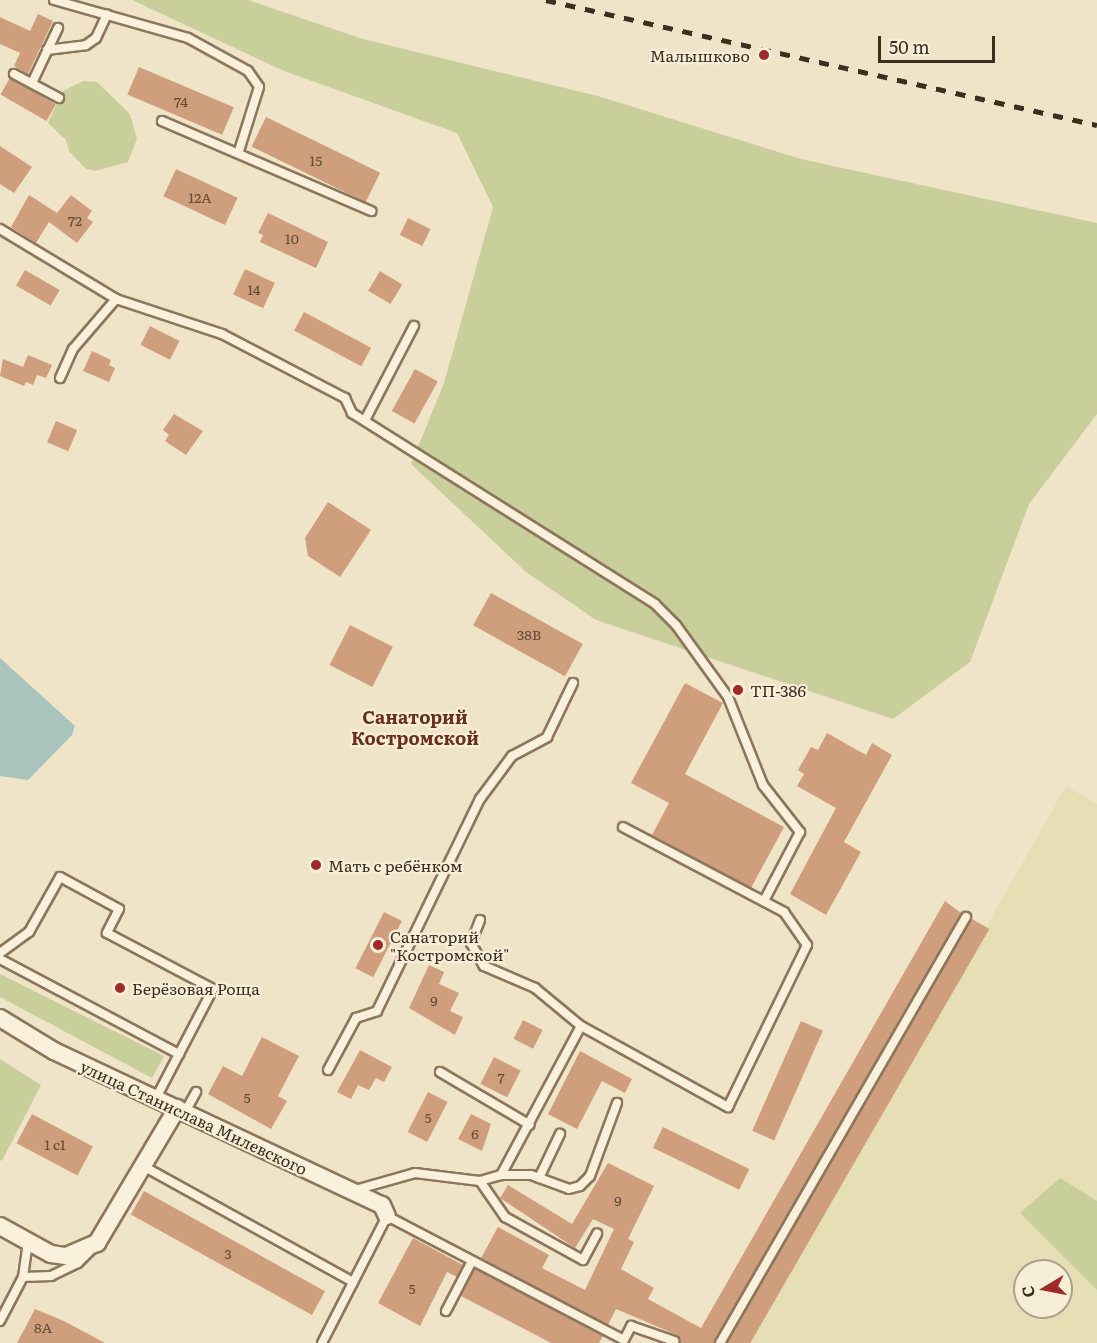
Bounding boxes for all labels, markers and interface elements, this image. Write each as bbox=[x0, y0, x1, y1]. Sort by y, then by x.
scale bar bbox=[881, 24, 998, 62]
text: 50 m bbox=[889, 33, 930, 60]
place label: Малышково bbox=[650, 45, 750, 65]
marker: Малышково bbox=[755, 46, 773, 64]
house number: 74 bbox=[174, 93, 188, 109]
house number: 15 bbox=[310, 152, 322, 168]
house number: 12А bbox=[188, 189, 212, 205]
house number: 72 bbox=[68, 212, 82, 228]
house number: 10 bbox=[285, 230, 299, 246]
house number: 14 bbox=[248, 281, 260, 297]
house number: 38В bbox=[517, 626, 541, 642]
place label: ТП-386 bbox=[750, 680, 806, 700]
marker: ТП-386 bbox=[731, 683, 745, 697]
district label: Санаторий Костромской bbox=[351, 707, 479, 750]
place label: Мать с ребёнком bbox=[328, 855, 462, 875]
marker: Мать с ребёнком bbox=[309, 858, 323, 872]
place label: Санаторий "Костромской" bbox=[390, 926, 510, 964]
marker: Санаторий "Костромской" bbox=[371, 938, 385, 952]
place label: Берёзовая Роща bbox=[132, 978, 260, 998]
marker: Берёзовая Роща bbox=[113, 981, 127, 995]
house number: 9 bbox=[430, 992, 438, 1008]
street label: улица Станислава Милевского bbox=[77, 1056, 311, 1178]
house number: 7 bbox=[497, 1069, 505, 1085]
house number: 5 bbox=[243, 1089, 251, 1105]
house number: 5 bbox=[424, 1109, 432, 1125]
house number: 6 bbox=[471, 1125, 479, 1141]
house number: 1 с1 bbox=[44, 1136, 66, 1152]
house number: 9 bbox=[614, 1192, 622, 1208]
house number: 3 bbox=[224, 1245, 232, 1261]
north arrow bbox=[1013, 1259, 1073, 1319]
house number: 5 bbox=[408, 1280, 416, 1296]
text: С bbox=[1014, 1284, 1040, 1299]
house number: 8А bbox=[34, 1319, 52, 1335]

